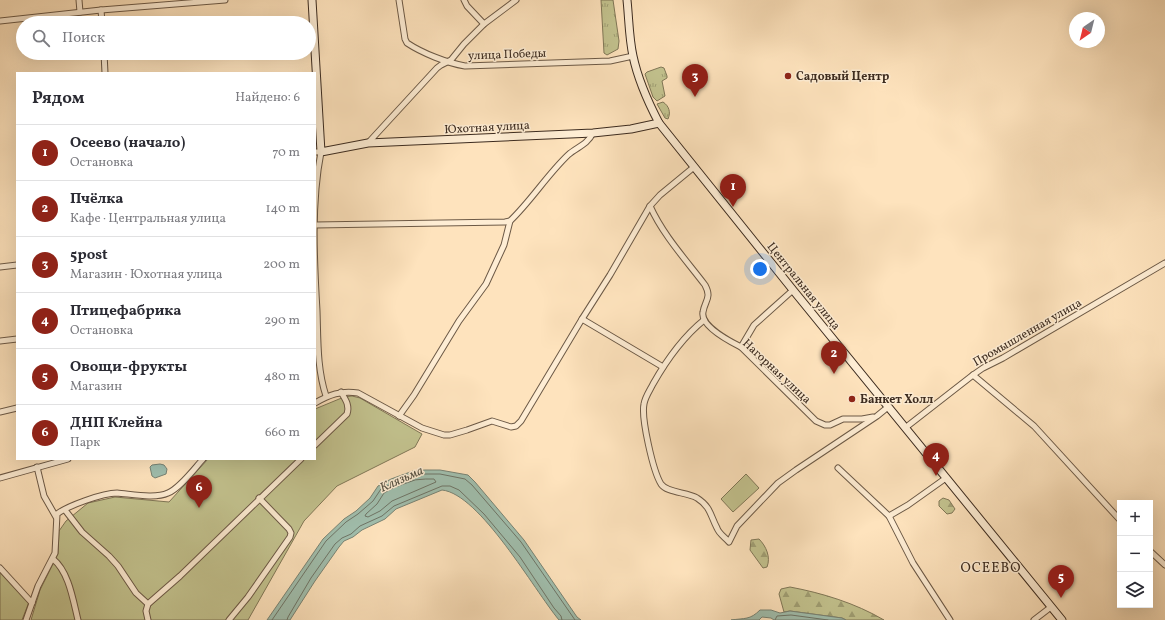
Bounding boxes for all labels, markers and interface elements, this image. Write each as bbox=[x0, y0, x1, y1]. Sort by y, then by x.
north arrow bbox=[1069, 12, 1105, 48]
search box bbox=[16, 16, 316, 60]
icon: search bbox=[30, 27, 52, 49]
text: Поиск bbox=[62, 28, 105, 49]
street label: улица Победы bbox=[468, 46, 547, 64]
pin: 3 bbox=[682, 64, 708, 97]
place label: Садовый Центр bbox=[796, 69, 890, 85]
marker: Садовый Центр bbox=[783, 71, 793, 81]
text: Рядом bbox=[32, 87, 85, 110]
text: Найдено: 6 bbox=[235, 89, 300, 107]
street label: Юхотная улица bbox=[444, 118, 530, 138]
text: Осеево (начало) bbox=[70, 133, 185, 154]
text: 1 bbox=[42, 144, 48, 162]
text: 70 m bbox=[272, 144, 300, 162]
text: Остановка bbox=[70, 154, 133, 172]
pin: 1 bbox=[720, 174, 746, 207]
text: Пчёлка bbox=[70, 189, 124, 210]
text: 2 bbox=[42, 200, 48, 218]
text: 140 m bbox=[266, 200, 300, 218]
text: Кафе · Центральная улица bbox=[70, 210, 226, 228]
street label: Центральная улица bbox=[763, 239, 844, 334]
text: 5post bbox=[70, 245, 108, 266]
text: 3 bbox=[42, 256, 48, 274]
text: 200 m bbox=[263, 256, 300, 274]
your location bbox=[750, 259, 770, 279]
text: Магазин · Юхотная улица bbox=[70, 266, 223, 284]
street label: Промышленная улица bbox=[970, 295, 1085, 371]
text: Птицефабрика bbox=[70, 301, 181, 322]
text: 4 bbox=[41, 312, 49, 330]
text: 290 m bbox=[264, 312, 300, 330]
text: Остановка bbox=[70, 322, 133, 340]
street label: Нагорная улица bbox=[739, 336, 814, 408]
pin: 2 bbox=[821, 341, 847, 374]
text: Овощи-фрукты bbox=[70, 357, 187, 378]
text: 5 bbox=[42, 368, 48, 386]
text: 480 m bbox=[264, 368, 300, 386]
text: Магазин bbox=[70, 378, 122, 396]
place label: Банкет Холл bbox=[860, 392, 933, 408]
marker: Банкет Холл bbox=[847, 394, 857, 404]
text: ДНП Клейна bbox=[70, 413, 163, 434]
text: 6 bbox=[41, 424, 49, 442]
text: 660 m bbox=[265, 424, 300, 442]
text: Парк bbox=[70, 434, 100, 452]
pin: 4 bbox=[923, 443, 949, 476]
water label: Клязьма bbox=[377, 462, 427, 497]
pin: 6 bbox=[186, 475, 212, 508]
map controls bbox=[1117, 500, 1153, 608]
button: + bbox=[1117, 500, 1153, 536]
button: − bbox=[1117, 536, 1153, 572]
district label: ОСЕЕВО bbox=[960, 559, 1022, 578]
pin: 5 bbox=[1048, 565, 1074, 598]
button: layers bbox=[1117, 572, 1153, 608]

